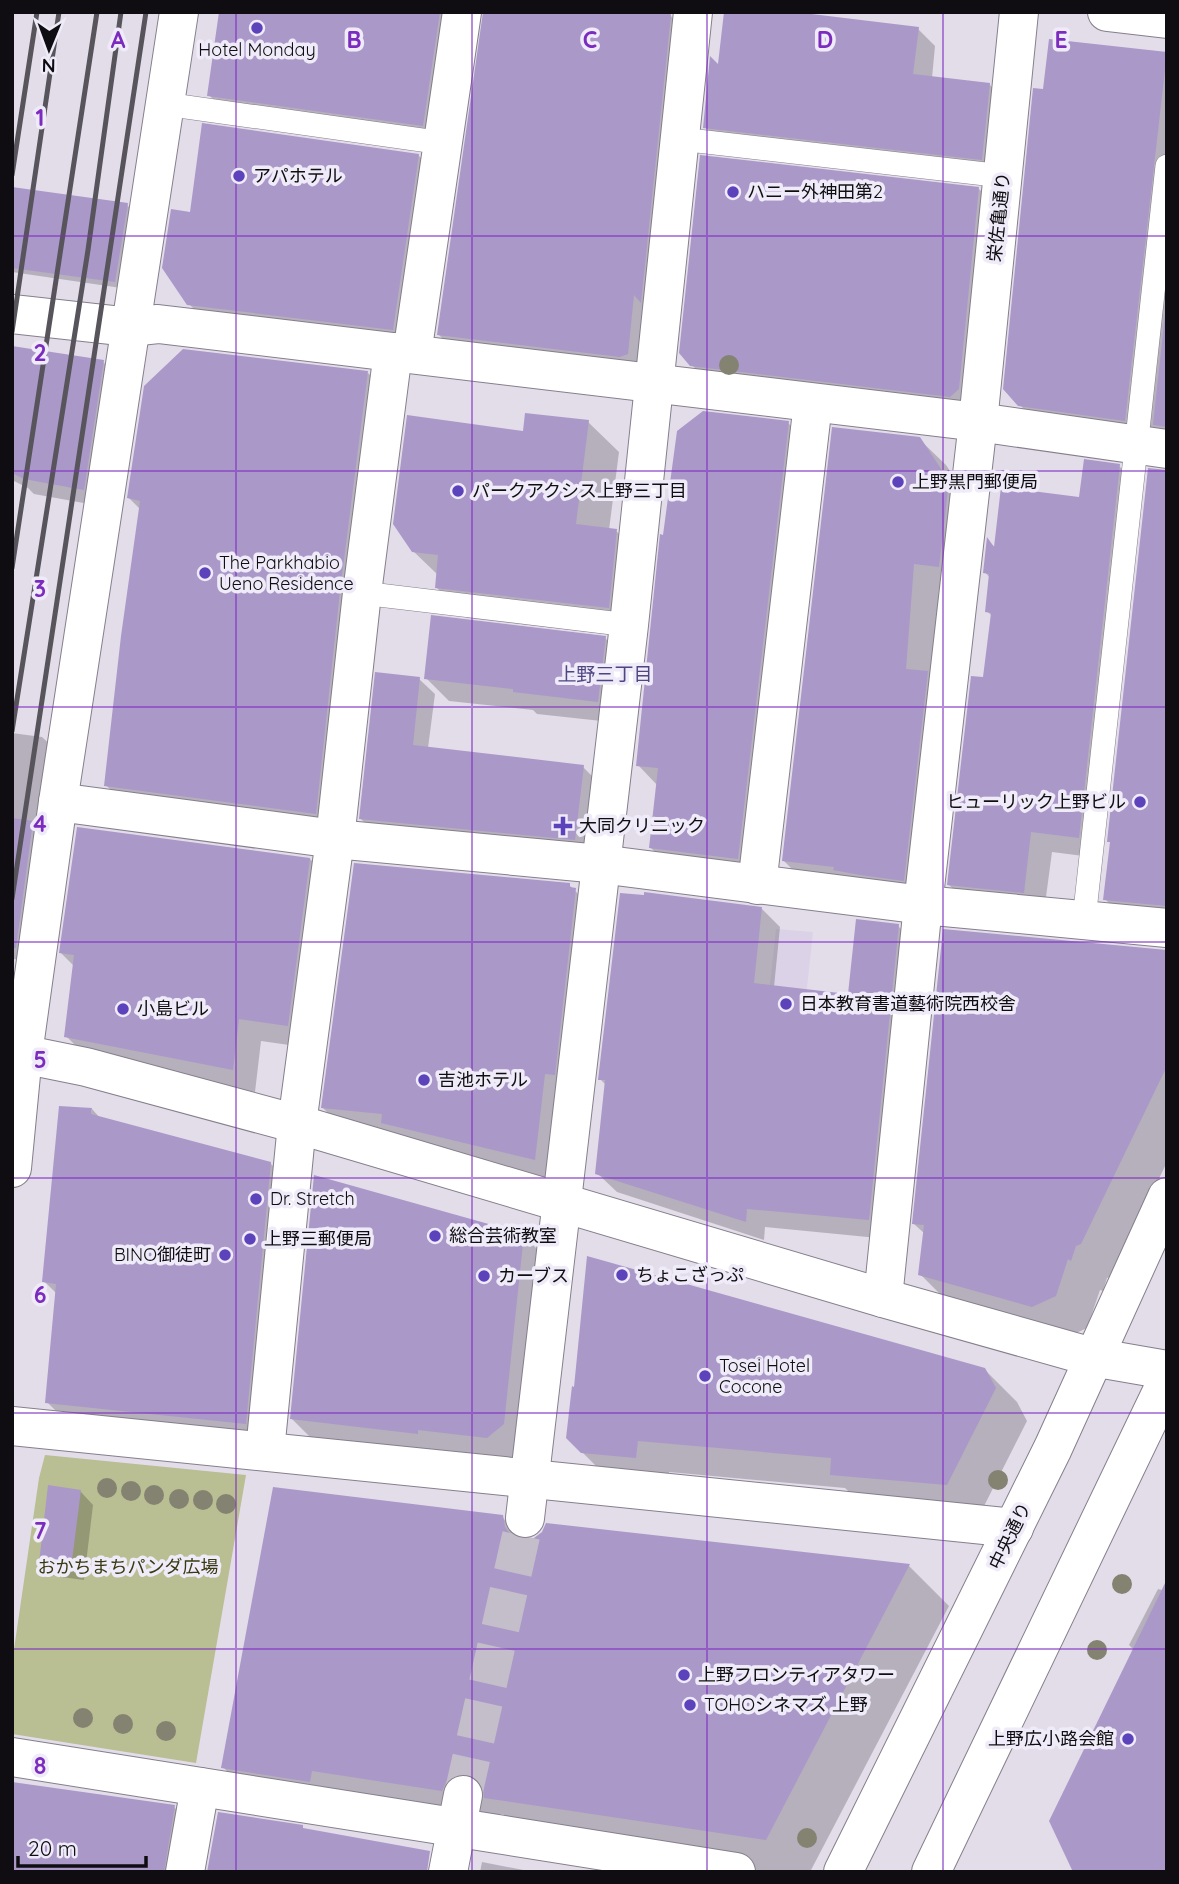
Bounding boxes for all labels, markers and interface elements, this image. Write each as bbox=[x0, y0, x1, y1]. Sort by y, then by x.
north arrow bbox=[14, 14, 84, 84]
marker: Hotel Monday bbox=[249, 20, 265, 36]
text: A bbox=[111, 25, 126, 54]
text: B bbox=[346, 25, 362, 54]
text: C bbox=[583, 25, 597, 54]
text: D bbox=[817, 25, 833, 54]
text: E bbox=[1054, 25, 1068, 54]
place label: Hotel Monday bbox=[198, 38, 316, 61]
text: N bbox=[42, 54, 56, 78]
text: 1 bbox=[36, 103, 44, 132]
place label: アパホテル bbox=[253, 164, 343, 187]
marker: アパホテル bbox=[231, 168, 247, 184]
street label: 栄佐亀通り bbox=[982, 171, 1015, 263]
place label: ハニー外神田第2 bbox=[747, 180, 883, 203]
marker: ハニー外神田第2 bbox=[725, 184, 741, 200]
text: 2 bbox=[33, 338, 47, 367]
place label: 上野黒門郵便局 bbox=[912, 470, 1038, 493]
marker: 上野黒門郵便局 bbox=[890, 474, 906, 490]
place label: パークアクシス上野三丁目 bbox=[472, 479, 687, 502]
marker: パークアクシス上野三丁目 bbox=[450, 483, 466, 499]
place label: The Parkhabio Ueno Residence bbox=[219, 551, 354, 595]
marker: The Parkhabio Ueno Residence bbox=[197, 565, 213, 581]
text: 3 bbox=[34, 574, 46, 603]
district label: 上野三丁目 bbox=[557, 662, 653, 686]
place label: ヒューリック上野ビル bbox=[946, 790, 1126, 813]
marker: ヒューリック上野ビル bbox=[1132, 794, 1148, 810]
text: 4 bbox=[33, 809, 47, 838]
place label: 大同クリニック bbox=[579, 814, 705, 837]
marker: 大同クリニック bbox=[553, 816, 573, 836]
place label: 日本教育書道藝術院西校舎 bbox=[800, 992, 1016, 1015]
marker: 日本教育書道藝術院西校舎 bbox=[778, 996, 794, 1012]
place label: 小島ビル bbox=[137, 997, 209, 1020]
marker: 小島ビル bbox=[115, 1001, 131, 1017]
text: 5 bbox=[33, 1045, 47, 1074]
place label: 吉池ホテル bbox=[438, 1068, 528, 1091]
marker: 吉池ホテル bbox=[416, 1072, 432, 1088]
place label: Dr. Stretch bbox=[270, 1187, 355, 1210]
marker: Dr. Stretch bbox=[248, 1191, 264, 1207]
place label: 総合芸術教室 bbox=[449, 1224, 557, 1247]
place label: 上野三郵便局 bbox=[264, 1227, 372, 1250]
marker: 総合芸術教室 bbox=[427, 1228, 443, 1244]
marker: 上野三郵便局 bbox=[242, 1231, 258, 1247]
place label: BINO御徒町 bbox=[114, 1243, 211, 1266]
marker: BINO御徒町 bbox=[217, 1247, 233, 1263]
place label: ちょこざっぷ bbox=[636, 1263, 744, 1286]
place label: カーブス bbox=[498, 1264, 569, 1287]
marker: ちょこざっぷ bbox=[614, 1267, 630, 1283]
marker: カーブス bbox=[476, 1268, 492, 1284]
text: 6 bbox=[34, 1280, 46, 1309]
place label: Tosei Hotel Cocone bbox=[719, 1354, 810, 1398]
marker: Tosei Hotel Cocone bbox=[697, 1368, 713, 1384]
street label: 中央通り bbox=[983, 1498, 1036, 1573]
text: 7 bbox=[34, 1516, 47, 1545]
park label: おかちまちパンダ広場 bbox=[38, 1555, 218, 1578]
place label: 上野フロンティアタワー bbox=[698, 1663, 895, 1686]
marker: 上野フロンティアタワー bbox=[676, 1667, 692, 1683]
place label: TOHOシネマズ 上野 bbox=[704, 1693, 868, 1716]
marker: TOHOシネマズ 上野 bbox=[682, 1697, 698, 1713]
place label: 上野広小路会館 bbox=[988, 1727, 1114, 1750]
marker: 上野広小路会館 bbox=[1120, 1731, 1136, 1747]
text: 8 bbox=[34, 1751, 46, 1780]
scale bar bbox=[18, 1825, 145, 1869]
text: 20 m bbox=[28, 1835, 77, 1861]

